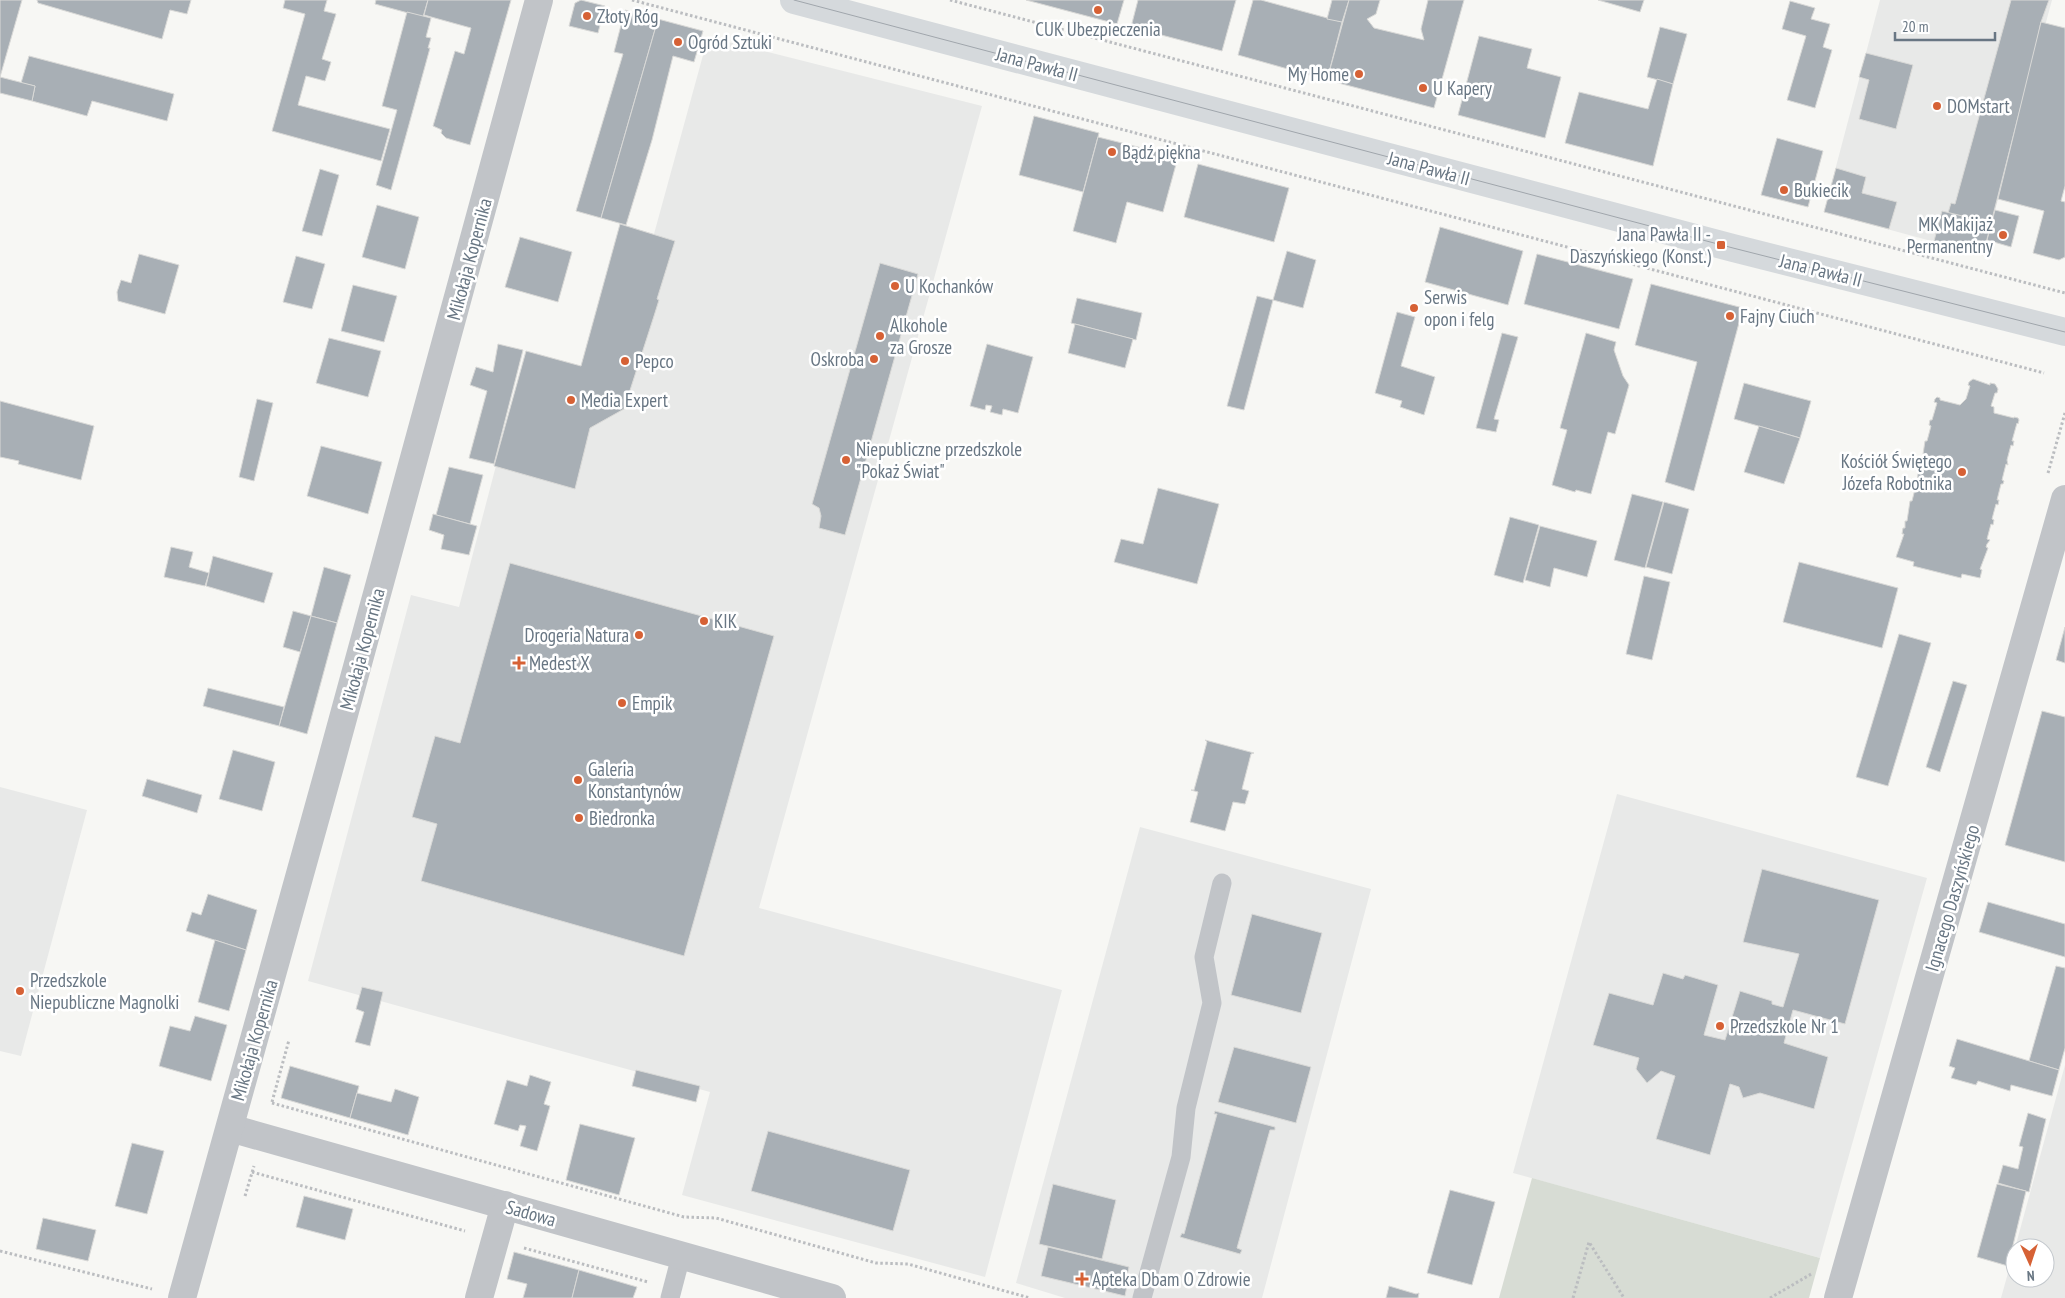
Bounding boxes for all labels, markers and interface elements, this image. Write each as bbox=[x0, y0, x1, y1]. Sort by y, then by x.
place label: Złoty Róg bbox=[597, 4, 659, 28]
marker: CUK Ubezpieczenia bbox=[1092, 4, 1104, 16]
marker: Złoty Róg bbox=[581, 10, 593, 22]
scale bar bbox=[1895, 10, 1995, 42]
place label: CUK Ubezpieczenia bbox=[1035, 17, 1161, 41]
text: 20 m bbox=[1902, 17, 1928, 36]
place label: Ogród Sztuki bbox=[688, 30, 772, 54]
marker: Ogród Sztuki bbox=[672, 36, 684, 48]
street label: Jana Pawła II bbox=[992, 41, 1081, 86]
place label: My Home bbox=[1288, 62, 1349, 86]
marker: My Home bbox=[1353, 68, 1365, 80]
place label: U Kapery bbox=[1433, 76, 1493, 100]
marker: U Kapery bbox=[1417, 82, 1429, 94]
place label: DOMstart bbox=[1947, 94, 2010, 118]
marker: DOMstart bbox=[1931, 100, 1943, 112]
place label: Bądź piękna bbox=[1122, 140, 1201, 164]
street label: Jana Pawła II bbox=[1384, 145, 1473, 190]
marker: Bądź piękna bbox=[1106, 146, 1118, 158]
place label: Bukiecik bbox=[1794, 178, 1849, 202]
marker: Bukiecik bbox=[1778, 184, 1790, 196]
street label: Mikołaja Kopernika bbox=[441, 196, 497, 322]
place label: MK Makijaż Permanentny bbox=[1907, 212, 1994, 258]
place label: Jana Pawła II - Daszyńskiego (Konst.) bbox=[1570, 222, 1712, 268]
marker: MK Makijaż Permanentny bbox=[1997, 229, 2009, 241]
marker: Jana Pawła II - Daszyńskiego (Konst.) bbox=[1715, 239, 1727, 251]
street label: Jana Pawła II bbox=[1776, 248, 1865, 292]
place label: U Kochanków bbox=[905, 274, 994, 298]
marker: U Kochanków bbox=[889, 280, 901, 292]
place label: Serwis opon i felg bbox=[1424, 285, 1494, 331]
marker: Serwis opon i felg bbox=[1408, 302, 1420, 314]
place label: Fajny Ciuch bbox=[1740, 304, 1815, 328]
marker: Fajny Ciuch bbox=[1724, 310, 1736, 322]
place label: Alkohole za Grosze bbox=[890, 313, 952, 359]
marker: Alkohole za Grosze bbox=[874, 330, 886, 342]
place label: Oskroba bbox=[811, 347, 864, 371]
place label: Pepco bbox=[635, 349, 674, 373]
marker: Oskroba bbox=[868, 353, 880, 365]
marker: Pepco bbox=[619, 355, 631, 367]
place label: Media Expert bbox=[581, 388, 669, 412]
marker: Media Expert bbox=[565, 394, 577, 406]
place label: Niepubliczne przedszkole "Pokaż Świat" bbox=[856, 437, 1022, 483]
place label: Kościół Świętego Józefa Robotnika bbox=[1841, 449, 1952, 495]
marker: Niepubliczne przedszkole "Pokaż Świat" bbox=[840, 454, 852, 466]
marker: Kościół Świętego Józefa Robotnika bbox=[1956, 466, 1968, 478]
street label: Mikołaja Kopernika bbox=[334, 586, 390, 712]
place label: KIK bbox=[714, 609, 737, 633]
marker: KIK bbox=[698, 615, 710, 627]
place label: Drogeria Natura bbox=[524, 623, 629, 647]
marker: Drogeria Natura bbox=[633, 629, 645, 641]
place label: Medest X bbox=[529, 651, 590, 675]
marker: Medest X bbox=[513, 657, 525, 669]
place label: Empik bbox=[632, 691, 673, 715]
marker: Empik bbox=[616, 697, 628, 709]
place label: Galeria Konstantynów bbox=[588, 757, 681, 803]
marker: Galeria Konstantynów bbox=[572, 774, 584, 786]
place label: Biedronka bbox=[589, 806, 655, 830]
marker: Biedronka bbox=[573, 812, 585, 824]
street label: Ignacego Daszyńskiego bbox=[1920, 822, 1984, 974]
place label: Przedszkole Niepubliczne Magnolki bbox=[30, 968, 179, 1014]
street label: Mikołaja Kopernika bbox=[225, 977, 283, 1103]
marker: Przedszkole Niepubliczne Magnolki bbox=[14, 985, 26, 997]
place label: Przedszkole Nr 1 bbox=[1730, 1014, 1839, 1038]
marker: Przedszkole Nr 1 bbox=[1714, 1020, 1726, 1032]
street label: Sadowa bbox=[503, 1194, 559, 1232]
north arrow bbox=[2005, 1238, 2055, 1288]
place label: Apteka Dbam O Zdrowie bbox=[1092, 1267, 1251, 1291]
text: N bbox=[2026, 1267, 2035, 1285]
marker: Apteka Dbam O Zdrowie bbox=[1076, 1273, 1088, 1285]

